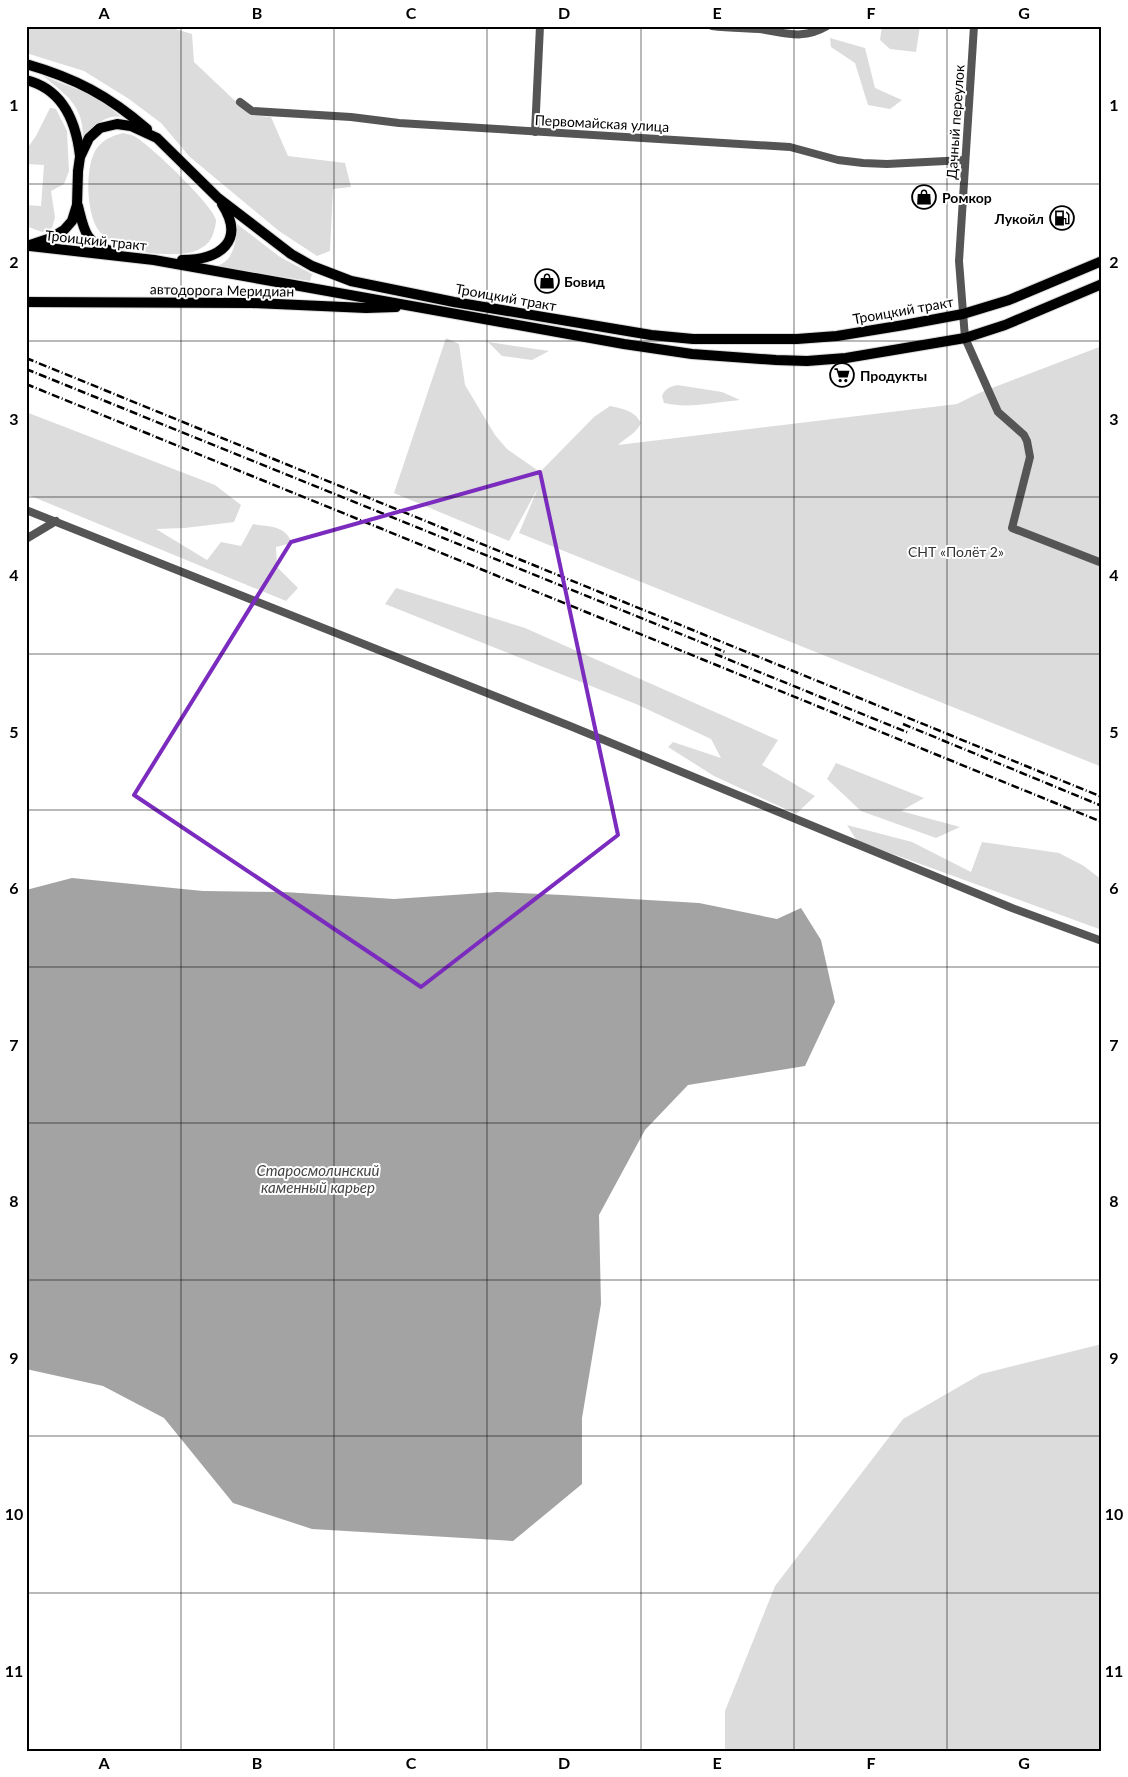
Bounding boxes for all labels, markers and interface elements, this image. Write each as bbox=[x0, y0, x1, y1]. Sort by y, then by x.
text: A bbox=[97, 3, 110, 22]
text: B bbox=[252, 3, 262, 22]
text: C bbox=[406, 3, 417, 22]
text: D bbox=[558, 3, 570, 22]
text: E bbox=[712, 3, 722, 22]
text: F bbox=[866, 3, 876, 22]
text: G bbox=[1018, 3, 1030, 22]
street label: Дачный переулок bbox=[943, 63, 968, 180]
text: 1 bbox=[9, 95, 19, 114]
text: 1 bbox=[1109, 95, 1119, 114]
street label: Первомайская улица bbox=[534, 111, 670, 135]
shop icon: Ромкор bbox=[911, 184, 937, 210]
place label: Ромкор bbox=[942, 189, 992, 206]
fuel station icon: Лукойл bbox=[1049, 205, 1075, 231]
place label: Лукойл bbox=[993, 210, 1044, 227]
street label: Троицкий тракт bbox=[44, 226, 148, 254]
text: 2 bbox=[9, 252, 19, 271]
text: 2 bbox=[1109, 252, 1119, 271]
shop icon: Бовид bbox=[534, 268, 560, 294]
place label: Бовид bbox=[564, 273, 605, 290]
street label: автодорога Меридиан bbox=[150, 280, 294, 300]
street label: Троицкий тракт bbox=[454, 280, 558, 314]
street label: Троицкий тракт bbox=[851, 293, 955, 327]
supermarket icon: Продукты bbox=[829, 362, 855, 388]
place label: Продукты bbox=[860, 367, 927, 384]
text: 3 bbox=[9, 409, 19, 428]
text: 3 bbox=[1109, 409, 1119, 428]
park label: СНТ «Полёт 2» bbox=[908, 543, 1004, 560]
text: 4 bbox=[9, 565, 19, 584]
text: 4 bbox=[1109, 565, 1119, 584]
text: 5 bbox=[9, 722, 19, 741]
text: 5 bbox=[1109, 722, 1119, 741]
text: 6 bbox=[9, 878, 19, 897]
text: 6 bbox=[1109, 878, 1119, 897]
text: 7 bbox=[9, 1035, 19, 1054]
text: 7 bbox=[1109, 1035, 1119, 1054]
water label: Старосмолинский каменный карьер bbox=[256, 1161, 380, 1196]
text: 8 bbox=[9, 1191, 19, 1210]
text: 8 bbox=[1109, 1191, 1119, 1210]
text: 9 bbox=[9, 1348, 19, 1367]
text: 9 bbox=[1109, 1348, 1119, 1367]
text: 10 bbox=[5, 1504, 23, 1523]
text: 10 bbox=[1105, 1504, 1123, 1523]
text: 11 bbox=[5, 1661, 23, 1680]
text: 11 bbox=[1105, 1661, 1123, 1680]
text: A bbox=[97, 1753, 110, 1772]
text: B bbox=[252, 1753, 262, 1772]
text: C bbox=[406, 1753, 417, 1772]
text: D bbox=[558, 1753, 570, 1772]
text: E bbox=[712, 1753, 722, 1772]
text: F bbox=[866, 1753, 876, 1772]
text: G bbox=[1018, 1753, 1030, 1772]

